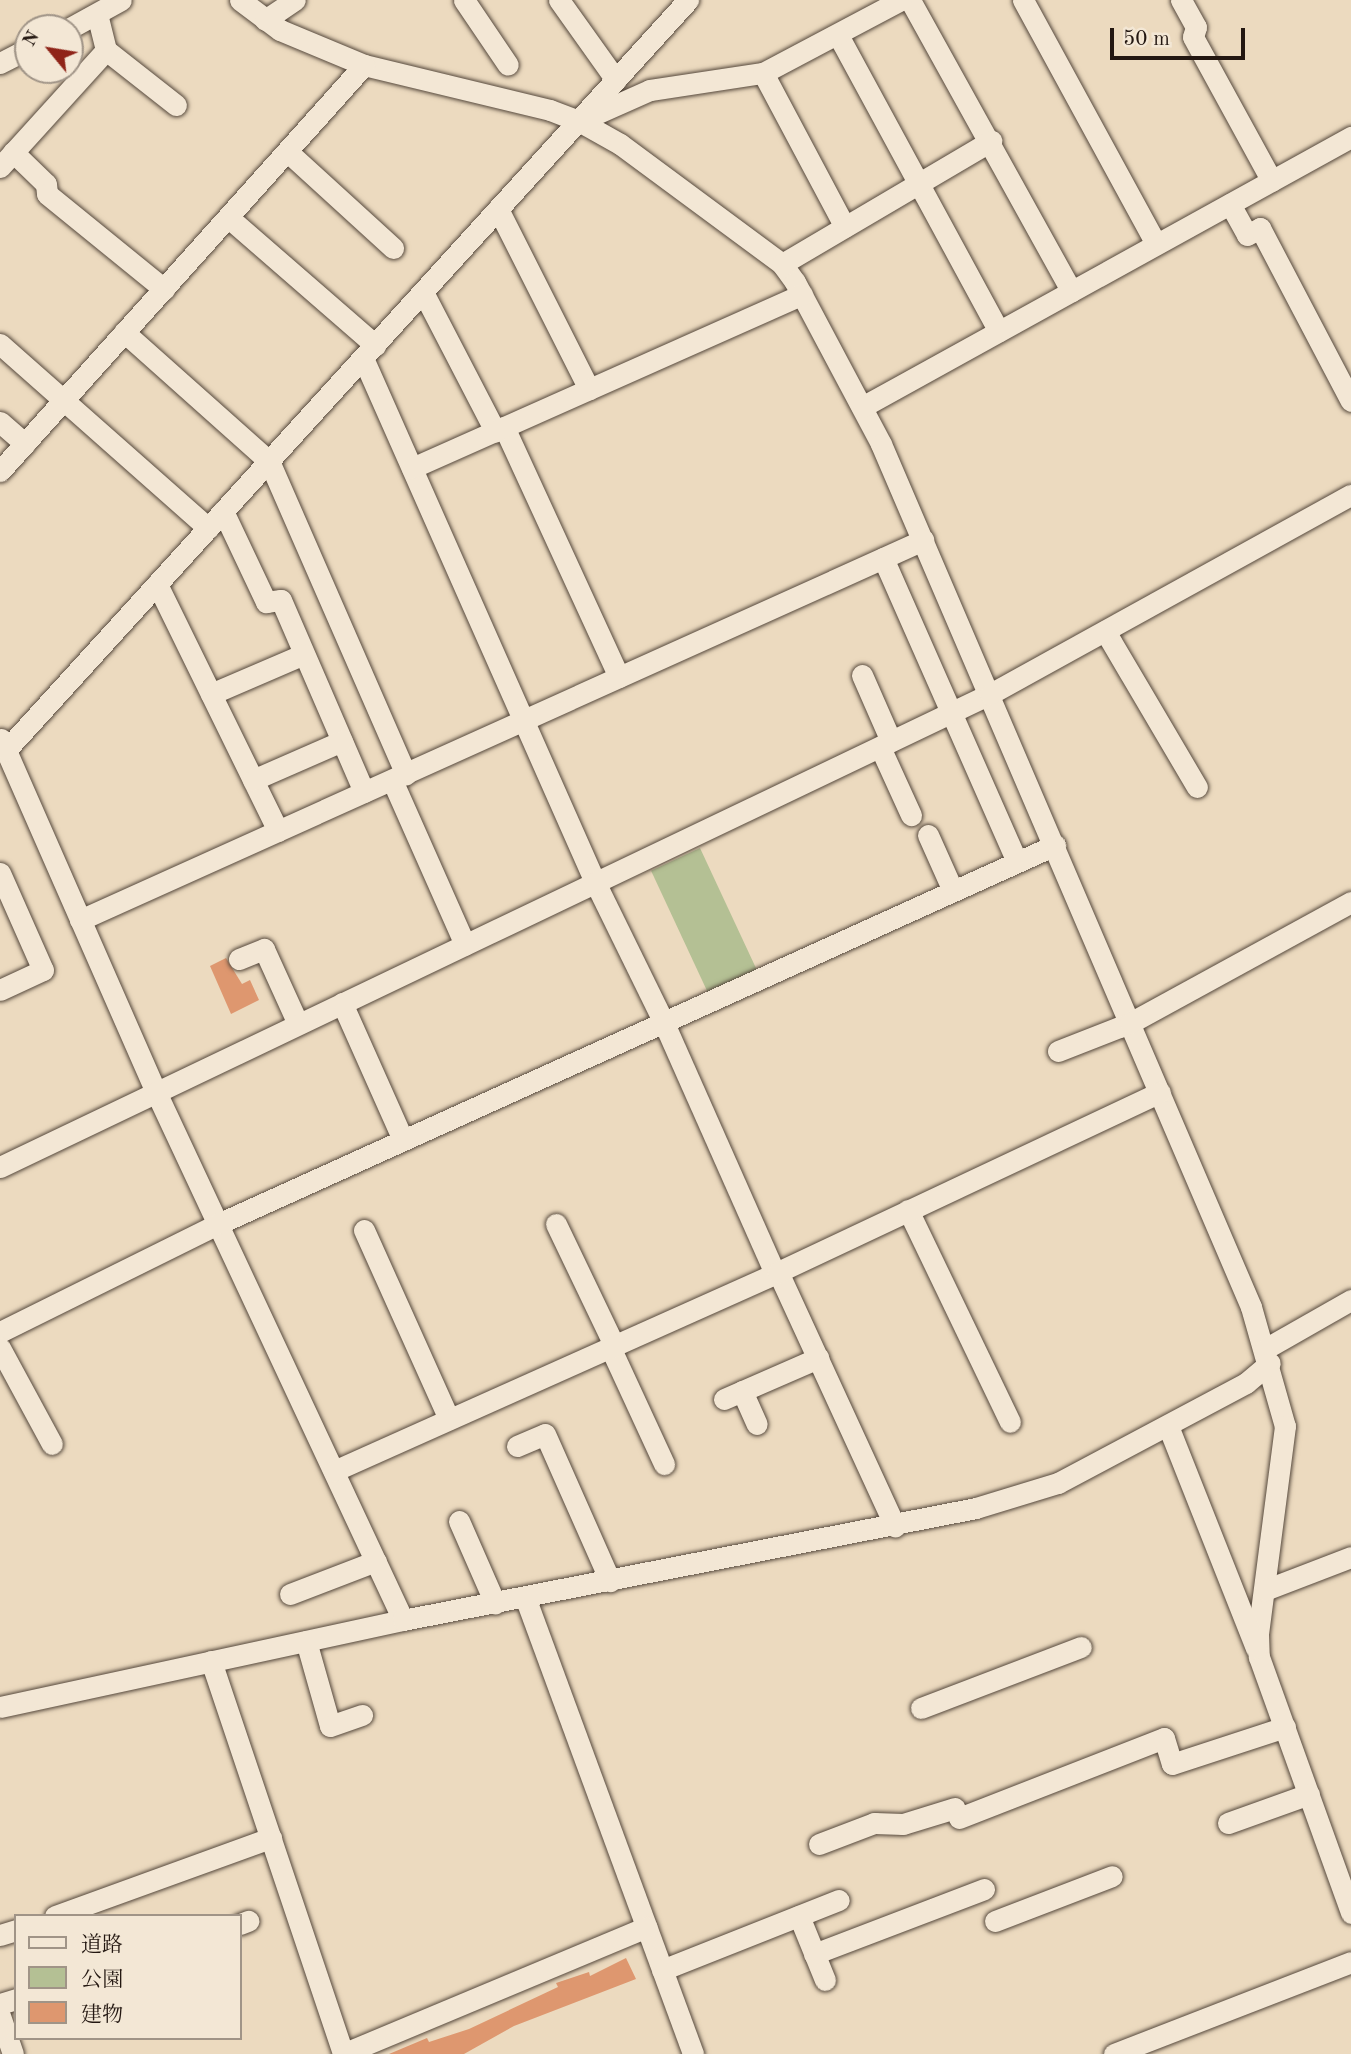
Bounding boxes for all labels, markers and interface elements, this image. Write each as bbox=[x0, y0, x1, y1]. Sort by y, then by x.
north arrow bbox=[14, 14, 84, 84]
scale bar bbox=[1113, 14, 1248, 58]
text: N bbox=[20, 28, 44, 50]
text: 50 m bbox=[1123, 29, 1170, 50]
legend bbox=[14, 1914, 242, 2040]
text: 道路 bbox=[81, 1935, 123, 1956]
text: 公園 bbox=[81, 1970, 123, 1991]
text: 建物 bbox=[81, 2005, 123, 2026]

